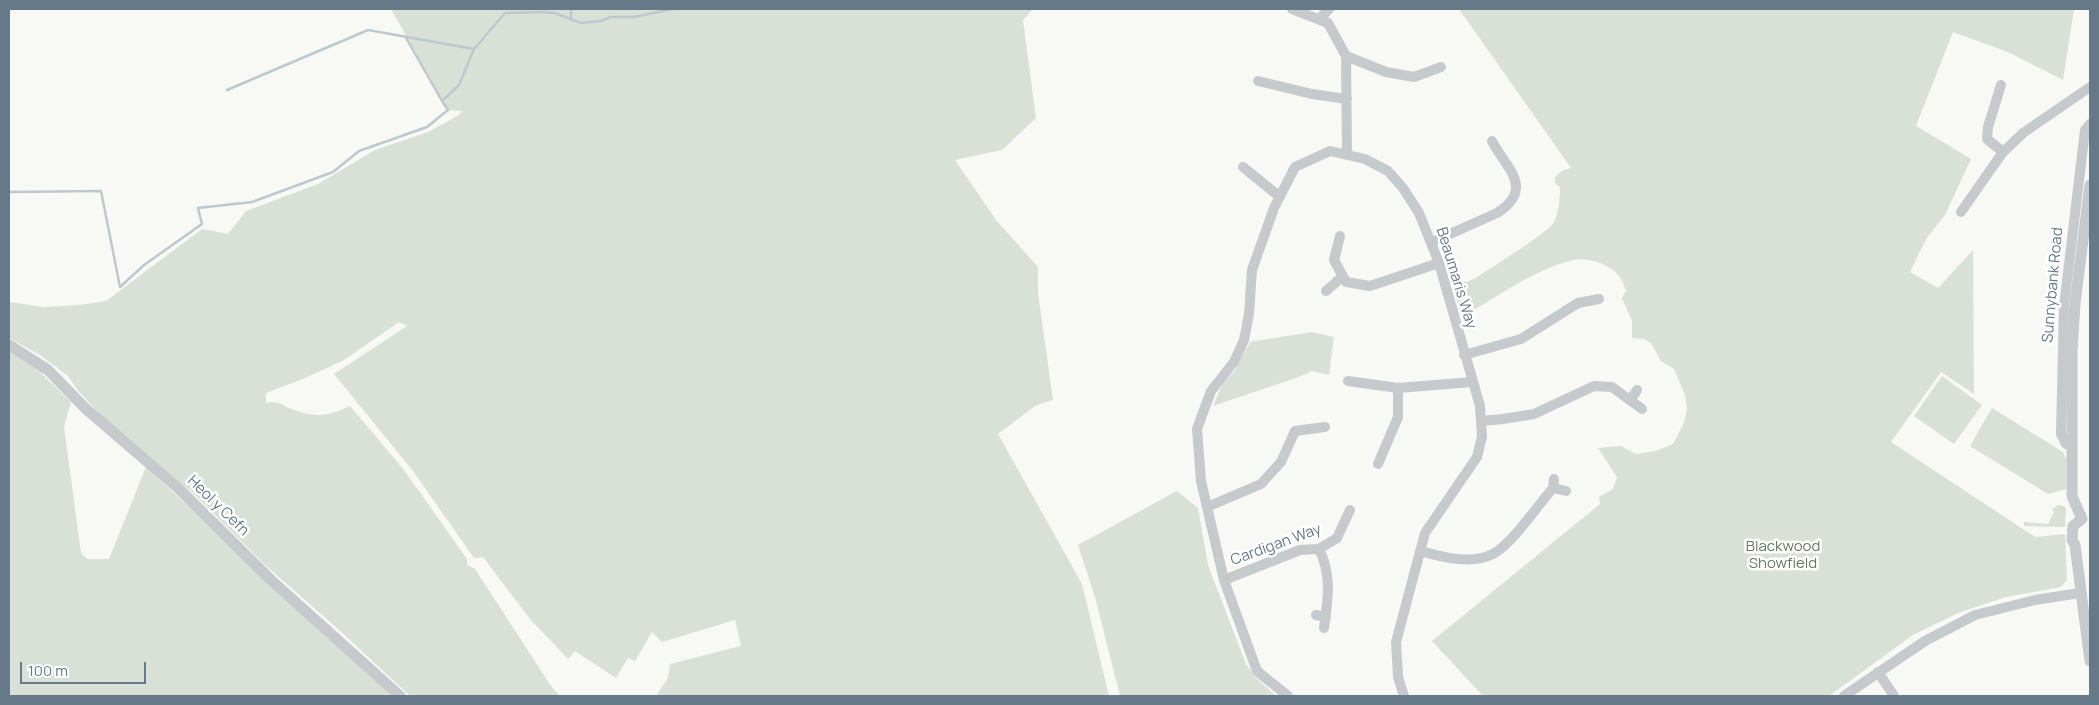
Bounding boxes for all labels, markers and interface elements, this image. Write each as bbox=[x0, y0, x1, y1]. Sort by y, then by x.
street label: Beaumaris Way bbox=[1432, 225, 1480, 331]
street label: Sunnybank Road bbox=[2039, 227, 2067, 343]
street label: Heol y Cefn bbox=[183, 472, 253, 540]
street label: Cardigan Way bbox=[1228, 520, 1324, 570]
park label: Blackwood Showfield bbox=[1746, 538, 1820, 573]
scale bar bbox=[22, 652, 149, 684]
text: 100 m bbox=[28, 660, 68, 681]

